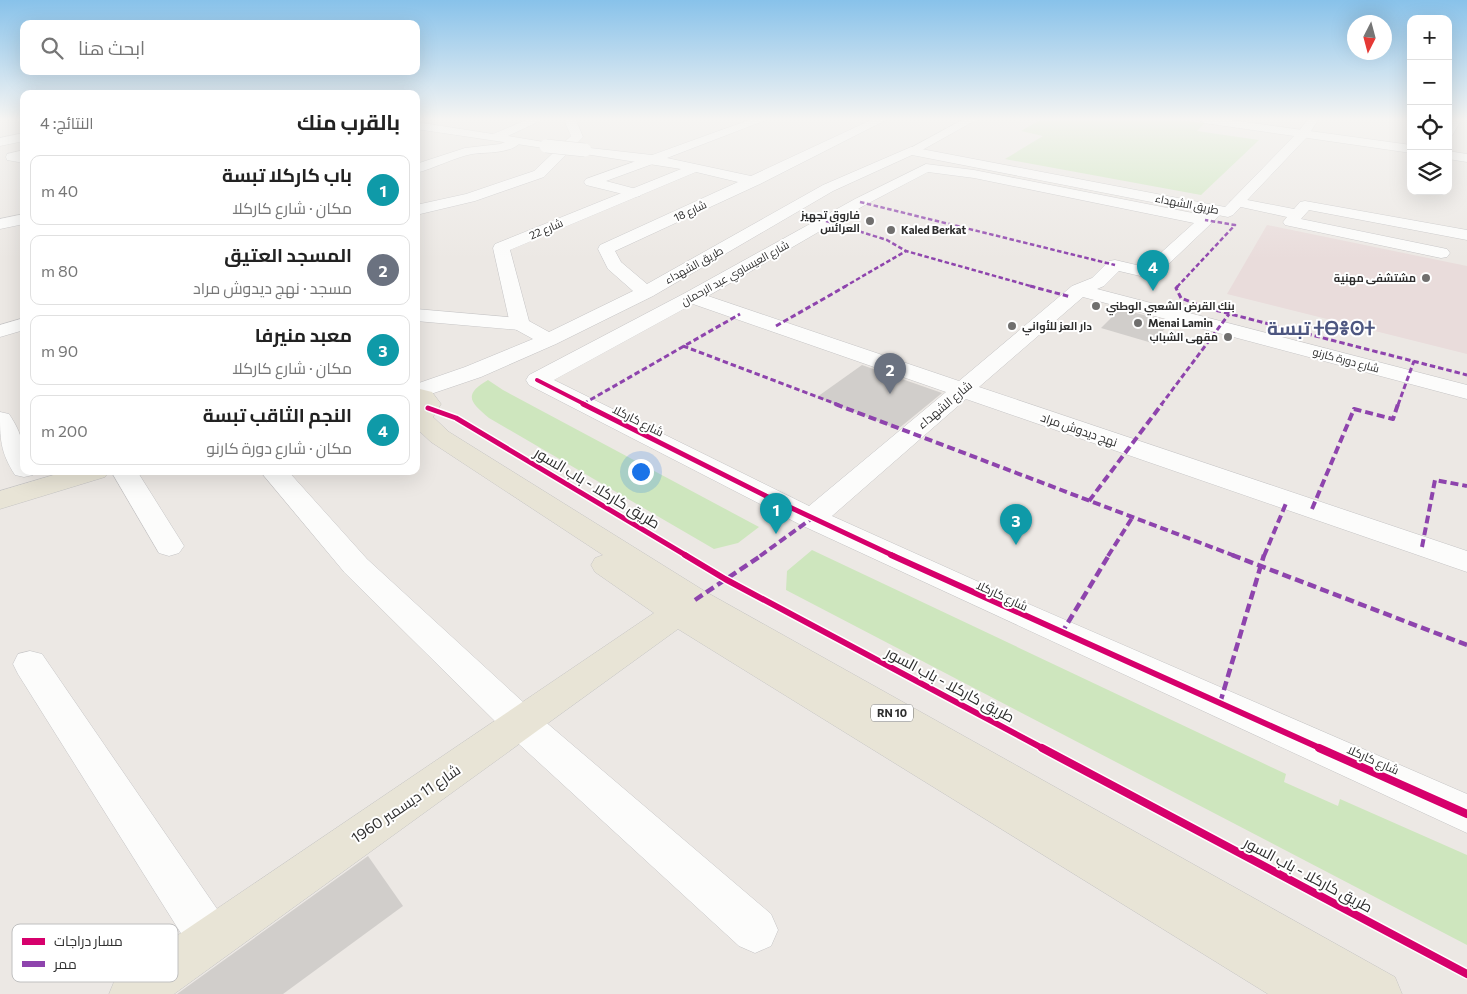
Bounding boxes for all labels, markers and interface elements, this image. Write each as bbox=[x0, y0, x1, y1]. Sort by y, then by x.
north arrow bbox=[1347, 15, 1392, 60]
map controls bbox=[1407, 15, 1452, 195]
button: + bbox=[1407, 15, 1452, 60]
search box bbox=[20, 20, 420, 75]
icon: search bbox=[38, 34, 66, 62]
text: ابحث هنا bbox=[78, 36, 145, 59]
button: − bbox=[1407, 60, 1452, 105]
button: locate bbox=[1407, 105, 1452, 150]
text: بالقرب منك bbox=[297, 109, 400, 134]
text: النتائج: 4 bbox=[40, 113, 94, 132]
button: layers bbox=[1407, 150, 1452, 195]
text: باب كاركلا تبسة bbox=[222, 163, 352, 186]
text: 40 m bbox=[41, 181, 78, 200]
text: 1 bbox=[379, 181, 387, 200]
street label: طريق الشهداء bbox=[1154, 191, 1220, 217]
street label: شارع 18 bbox=[671, 197, 709, 226]
text: مكان · شارع كاركلا bbox=[232, 198, 352, 217]
place label: فاروق تجهيز العرائس bbox=[800, 208, 860, 235]
marker: فاروق تجهيز العرائس bbox=[864, 215, 876, 227]
street label: شارع 22 bbox=[527, 216, 566, 243]
place label: Kaled Berkat bbox=[901, 223, 967, 236]
marker: Kaled Berkat bbox=[885, 224, 897, 236]
street label: شارع العيساوي عبد الرحمان bbox=[679, 237, 792, 310]
text: المسجد العتيق bbox=[224, 243, 352, 266]
street label: طريق الشهداء bbox=[662, 243, 726, 287]
pin: 4 bbox=[1137, 250, 1169, 291]
text: 80 m bbox=[41, 261, 78, 280]
text: 2 bbox=[378, 261, 388, 280]
place label: مشتشفى مهنية bbox=[1334, 271, 1416, 286]
marker: مشتشفى مهنية bbox=[1420, 272, 1432, 284]
text: مسجد · نهج ديدوش مراد bbox=[193, 278, 352, 297]
place label: بنك القرض الشعبي الوطني bbox=[1106, 299, 1235, 316]
marker: بنك القرض الشعبي الوطني bbox=[1090, 300, 1102, 312]
place label: Menai Lamin bbox=[1148, 316, 1213, 329]
district label: تبسة ⵜⴱⴻⵙⵜ bbox=[1267, 316, 1376, 339]
marker: Menai Lamin bbox=[1132, 317, 1144, 329]
place label: دار العز للأواني bbox=[1022, 319, 1092, 336]
marker: دار العز للأواني bbox=[1006, 320, 1018, 332]
text: معبد منيرفا bbox=[255, 323, 352, 346]
place label: مقهى الشباب bbox=[1149, 330, 1218, 345]
marker: مقهى الشباب bbox=[1222, 331, 1234, 343]
text: 90 m bbox=[41, 341, 78, 360]
text: 3 bbox=[378, 341, 388, 360]
street label: شارع دورة كارنو bbox=[1311, 344, 1381, 377]
pin: 2 bbox=[874, 353, 906, 394]
text: مكان · شارع كاركلا bbox=[232, 358, 352, 377]
street label: شارع الشهداء bbox=[914, 377, 976, 433]
street label: شارع كاركلا bbox=[610, 401, 666, 441]
text: النجم الثاقب تبسة bbox=[203, 403, 352, 426]
street label: نهج ديدوش مراد bbox=[1039, 409, 1119, 451]
text: 200 m bbox=[41, 421, 88, 440]
text: 4 bbox=[378, 421, 388, 440]
text: مكان · شارع دورة كارنو bbox=[206, 438, 352, 457]
street label: طريق كاركلا - باب السور bbox=[530, 442, 664, 533]
your location bbox=[628, 459, 654, 485]
pin: 1 bbox=[760, 493, 792, 534]
pin: 3 bbox=[1000, 504, 1032, 545]
street label: شارع كاركلا bbox=[974, 577, 1031, 615]
street label: طريق كاركلا - باب السور bbox=[881, 642, 1018, 727]
road number: RN 10 bbox=[871, 704, 913, 721]
street label: شارع كاركلا bbox=[1344, 741, 1402, 779]
street label: شارع 11 ديسمبر 1960 bbox=[347, 760, 465, 849]
street label: طريق كاركلا - باب السور bbox=[1239, 832, 1376, 917]
legend bbox=[12, 924, 178, 982]
text: مسار دراجات bbox=[54, 932, 123, 949]
text: ممر bbox=[53, 955, 77, 972]

